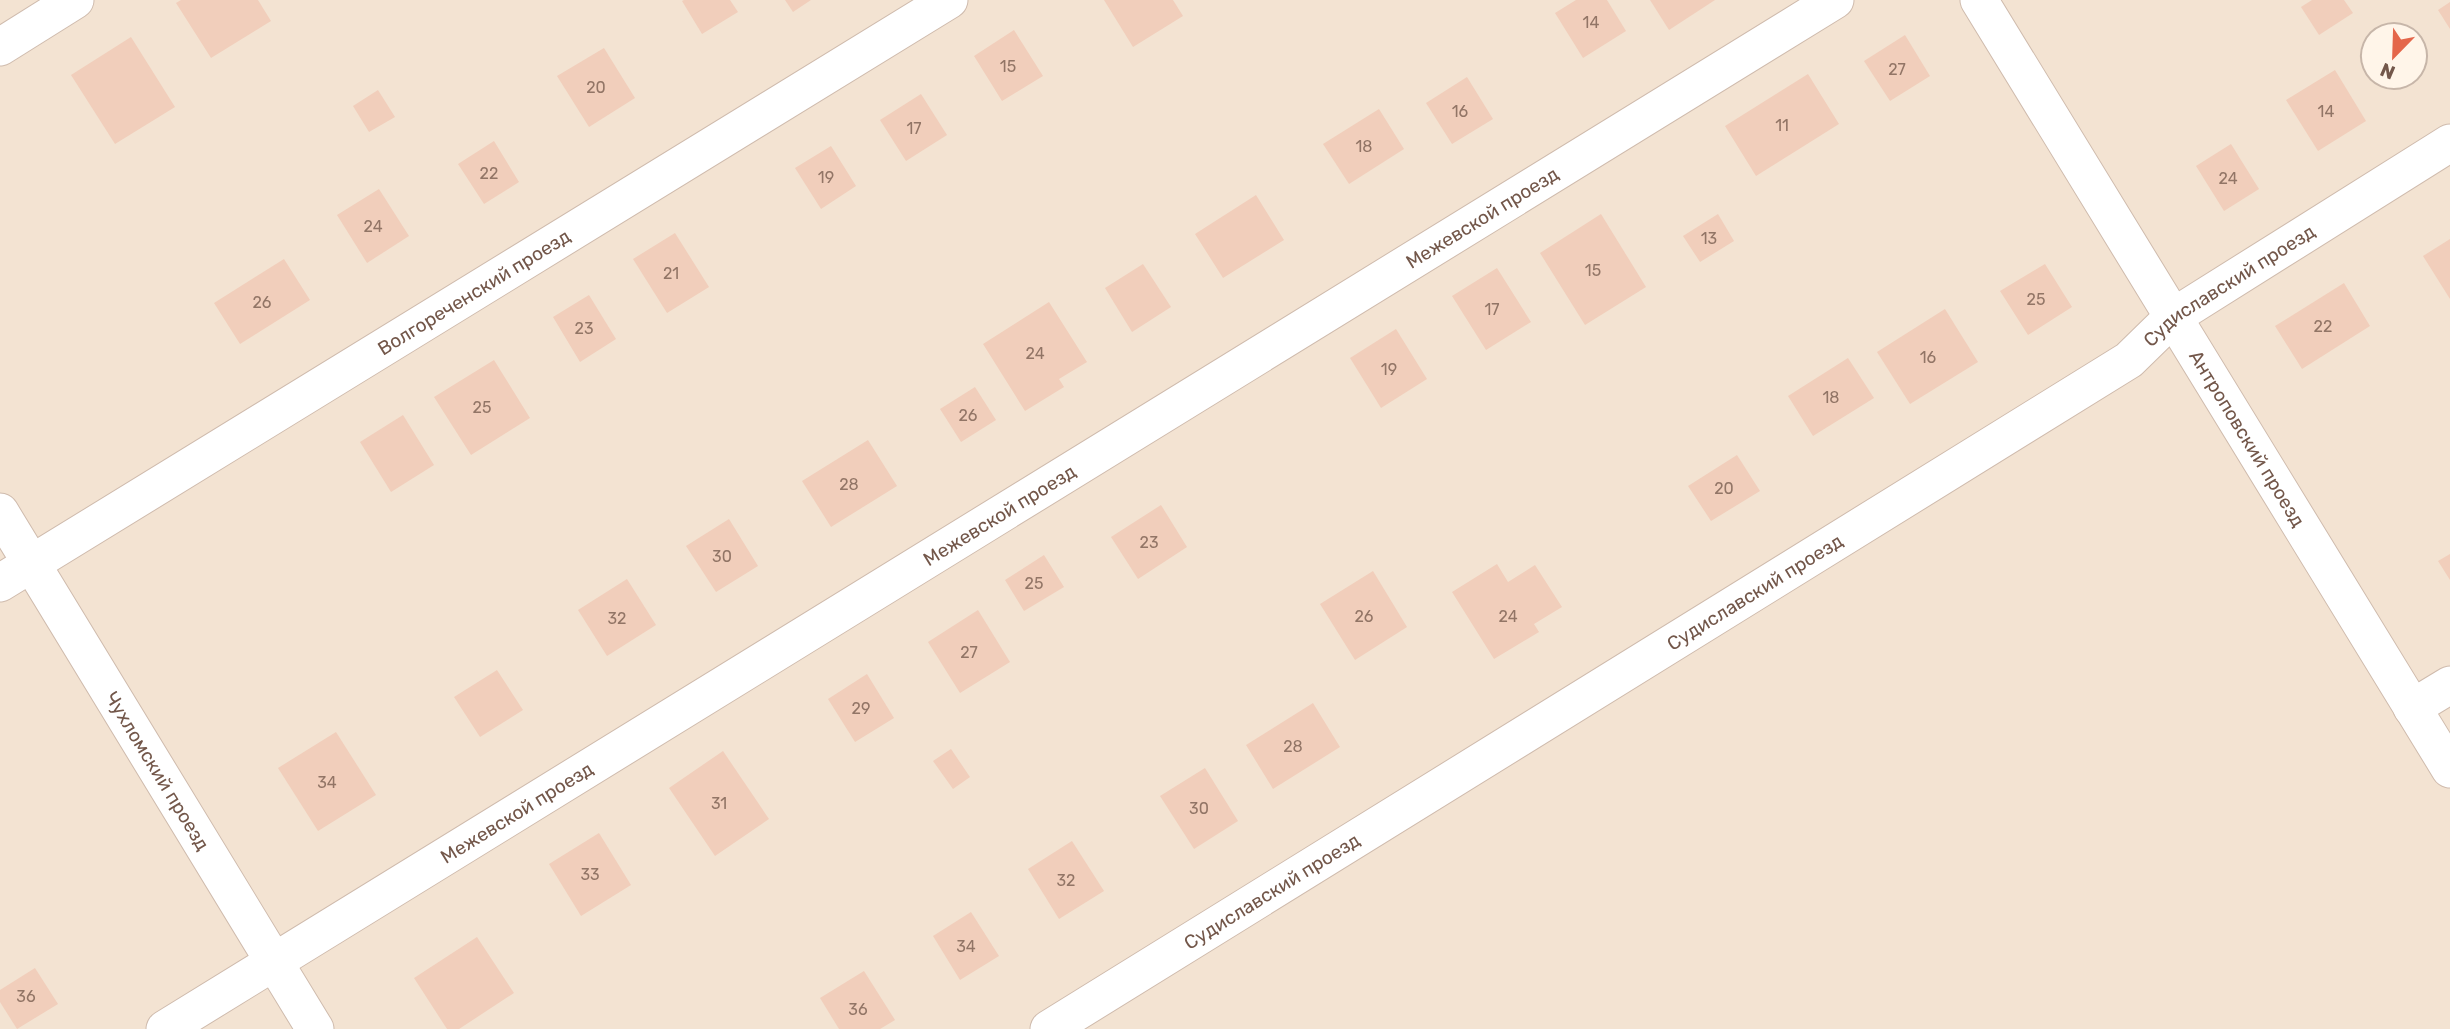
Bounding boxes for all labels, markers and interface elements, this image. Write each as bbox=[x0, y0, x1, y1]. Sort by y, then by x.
house number: 14 bbox=[1583, 13, 1599, 32]
north arrow bbox=[2359, 21, 2429, 91]
house number: 15 bbox=[1000, 57, 1016, 76]
text: N bbox=[2377, 58, 2398, 84]
house number: 27 bbox=[1888, 60, 1906, 79]
house number: 20 bbox=[586, 78, 606, 97]
house number: 16 bbox=[1452, 102, 1469, 121]
house number: 14 bbox=[2318, 102, 2334, 121]
house number: 11 bbox=[1775, 116, 1789, 135]
house number: 17 bbox=[906, 119, 922, 138]
house number: 18 bbox=[1355, 137, 1373, 156]
street label: Межевской проезд bbox=[1402, 162, 1563, 274]
house number: 22 bbox=[480, 164, 498, 183]
house number: 19 bbox=[818, 168, 834, 187]
house number: 24 bbox=[2218, 169, 2238, 188]
house number: 24 bbox=[363, 217, 383, 236]
street label: Судиславский проезд bbox=[2139, 220, 2319, 352]
street label: Волгореченский проезд bbox=[374, 225, 574, 360]
house number: 13 bbox=[1701, 229, 1717, 248]
house number: 15 bbox=[1585, 261, 1601, 280]
house number: 21 bbox=[663, 264, 679, 283]
house number: 25 bbox=[2027, 290, 2045, 309]
house number: 26 bbox=[252, 293, 272, 312]
house number: 17 bbox=[1484, 300, 1500, 319]
house number: 22 bbox=[2314, 317, 2332, 336]
house number: 23 bbox=[574, 319, 594, 338]
house number: 24 bbox=[1025, 344, 1045, 363]
street label: Антроповский проезд bbox=[2184, 346, 2310, 531]
house number: 16 bbox=[1920, 348, 1937, 367]
house number: 19 bbox=[1381, 360, 1397, 379]
house number: 18 bbox=[1822, 388, 1840, 407]
house number: 25 bbox=[473, 398, 491, 417]
house number: 26 bbox=[958, 406, 978, 425]
street label: Межевской проезд bbox=[919, 460, 1080, 571]
house number: 28 bbox=[839, 475, 859, 494]
house number: 20 bbox=[1714, 479, 1734, 498]
street label: Судиславский проезд bbox=[1663, 529, 1847, 655]
house number: 23 bbox=[1139, 533, 1159, 552]
house number: 30 bbox=[712, 547, 732, 566]
house number: 25 bbox=[1025, 574, 1043, 593]
house number: 26 bbox=[1354, 607, 1374, 626]
house number: 24 bbox=[1498, 607, 1518, 626]
house number: 32 bbox=[607, 609, 627, 628]
house number: 27 bbox=[960, 643, 978, 662]
street label: Чухломский проезд bbox=[100, 687, 214, 855]
house number: 29 bbox=[852, 699, 870, 718]
house number: 28 bbox=[1283, 737, 1303, 756]
street label: Межевской проезд bbox=[436, 757, 597, 868]
house number: 34 bbox=[317, 773, 337, 792]
house number: 31 bbox=[711, 794, 727, 813]
house number: 30 bbox=[1189, 799, 1209, 818]
street label: Судиславский проезд bbox=[1180, 828, 1364, 955]
house number: 33 bbox=[580, 865, 600, 884]
house number: 32 bbox=[1056, 871, 1076, 890]
house number: 34 bbox=[956, 937, 976, 956]
house number: 36 bbox=[16, 987, 36, 1006]
house number: 36 bbox=[848, 1000, 868, 1019]

